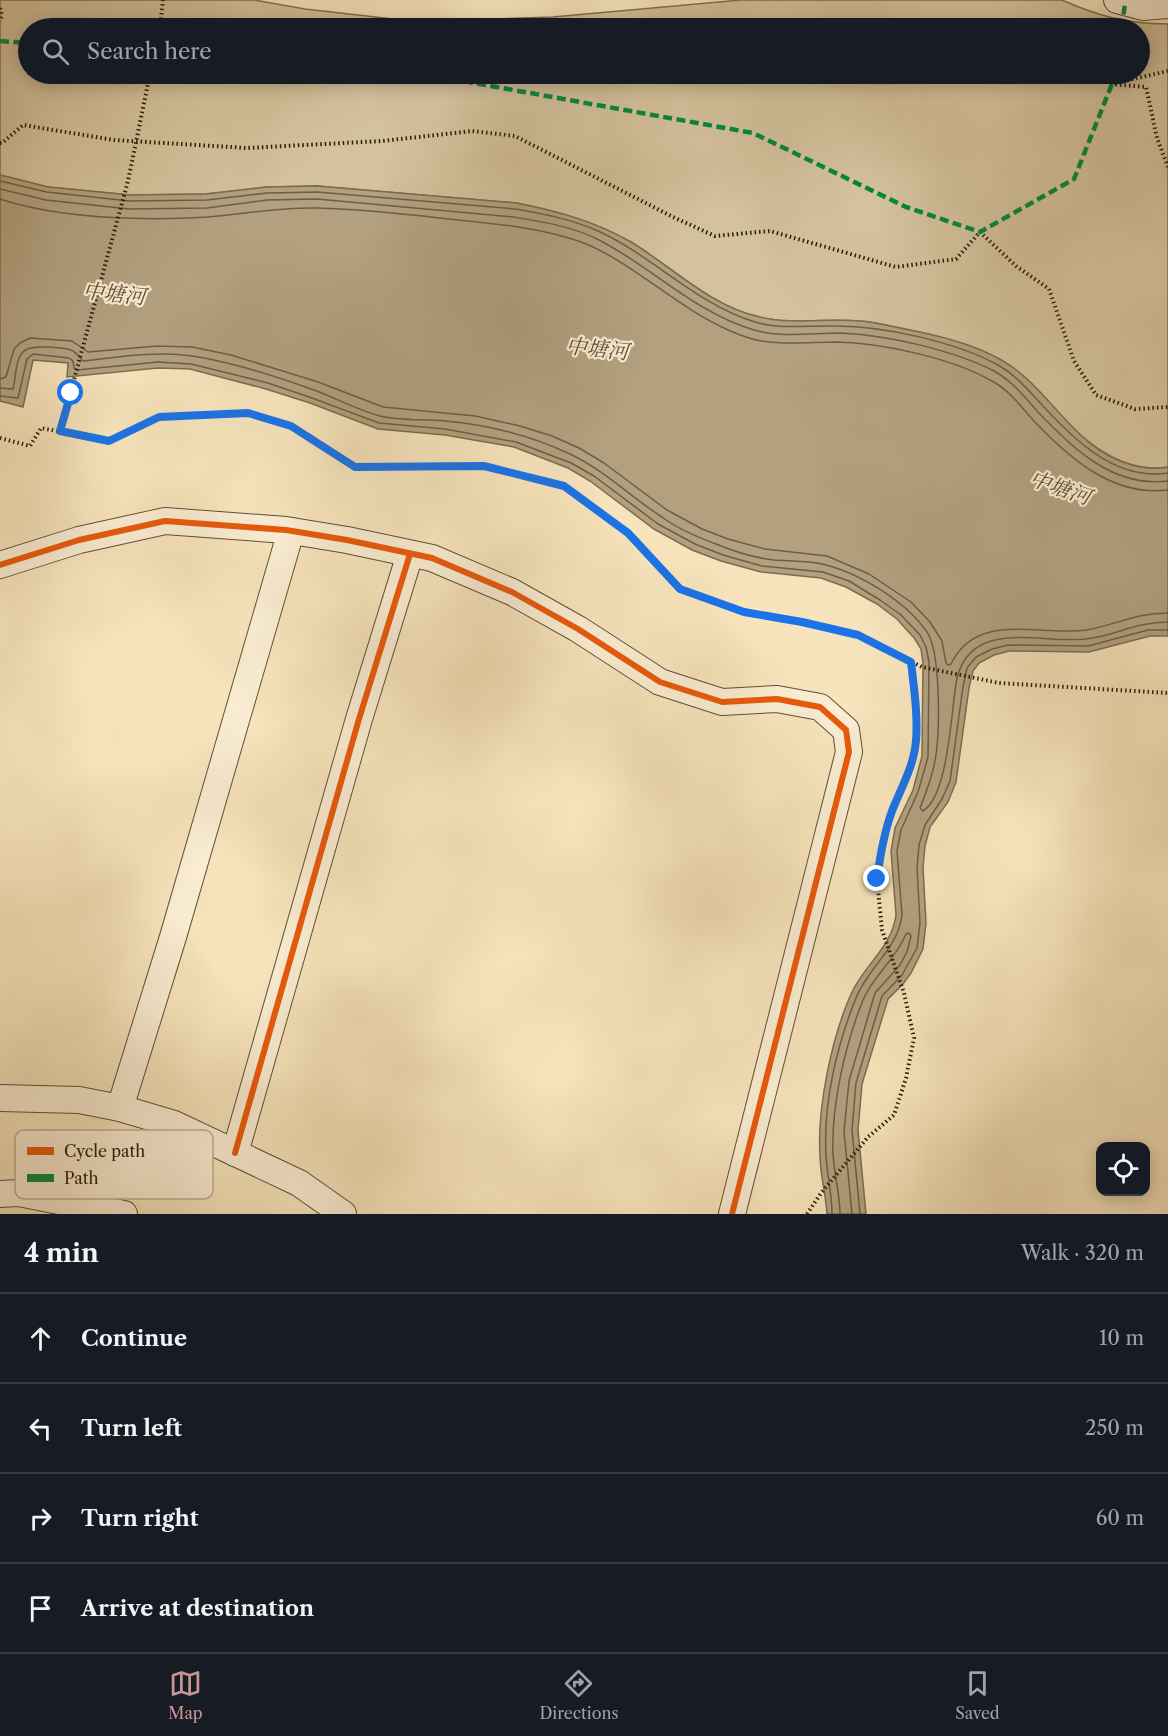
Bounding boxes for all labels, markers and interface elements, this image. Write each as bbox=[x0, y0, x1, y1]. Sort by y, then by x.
search box bbox=[18, 18, 1150, 84]
icon: search bbox=[39, 35, 72, 68]
text: Search here bbox=[87, 38, 212, 65]
water label: 中塘河 bbox=[81, 278, 151, 310]
water label: 中塘河 bbox=[564, 333, 634, 365]
route start bbox=[57, 379, 83, 405]
water label: 中塘河 bbox=[1026, 465, 1098, 511]
route end bbox=[863, 865, 889, 891]
legend bbox=[15, 1130, 213, 1199]
text: Cycle path bbox=[64, 1141, 145, 1161]
map controls bbox=[1096, 1142, 1150, 1196]
button: locate bbox=[1096, 1142, 1150, 1196]
text: Path bbox=[64, 1168, 98, 1188]
text: 4 min bbox=[24, 1237, 99, 1269]
text: Walk · 320 m bbox=[1021, 1241, 1144, 1265]
icon: ahead bbox=[24, 1322, 57, 1355]
text: Continue bbox=[81, 1325, 187, 1352]
text: 10 m bbox=[1099, 1326, 1144, 1350]
icon: left bbox=[24, 1412, 57, 1445]
text: Turn left bbox=[81, 1415, 182, 1442]
text: 250 m bbox=[1085, 1416, 1144, 1440]
icon: right bbox=[24, 1502, 57, 1535]
text: Turn right bbox=[81, 1505, 199, 1532]
text: 60 m bbox=[1096, 1506, 1144, 1530]
icon: arrive bbox=[24, 1592, 57, 1625]
text: Arrive at destination bbox=[81, 1595, 314, 1622]
tab: Map bbox=[168, 1667, 203, 1723]
tab: Directions bbox=[539, 1667, 618, 1723]
tab: Saved bbox=[955, 1667, 1000, 1723]

